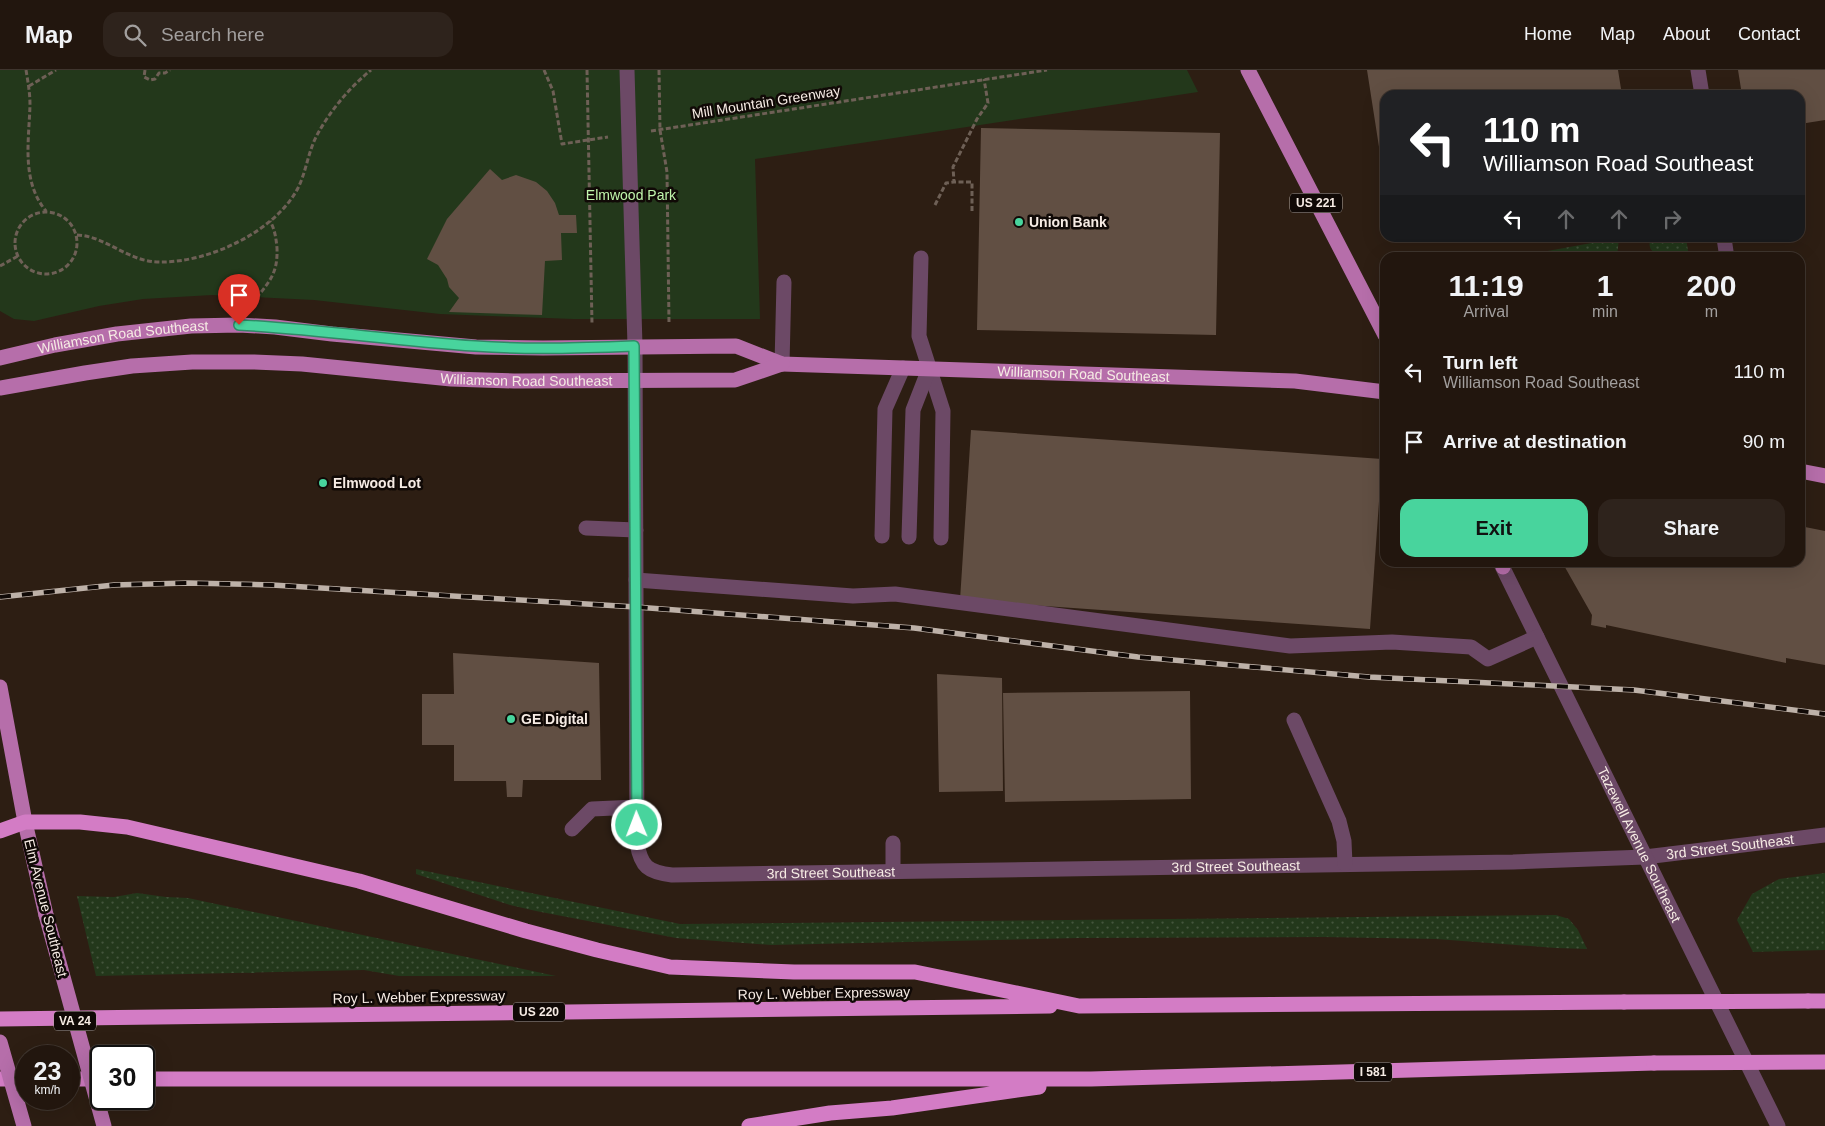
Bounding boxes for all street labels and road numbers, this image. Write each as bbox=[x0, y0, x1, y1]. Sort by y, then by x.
street label: Mill Mountain Greenway bbox=[691, 82, 841, 122]
road number: US 221 bbox=[1290, 194, 1342, 212]
street label: Williamson Road Southeast bbox=[36, 318, 208, 357]
street label: Williamson Road Southeast bbox=[997, 363, 1170, 385]
street label: Williamson Road Southeast bbox=[439, 370, 612, 389]
street label: Tazewell Avenue Southeast bbox=[1594, 764, 1684, 925]
street label: 3rd Street Southeast bbox=[1665, 831, 1795, 862]
street label: Elm Avenue Southeast bbox=[21, 837, 71, 979]
street label: 3rd Street Southeast bbox=[1171, 857, 1300, 875]
street label: 3rd Street Southeast bbox=[766, 864, 895, 882]
street label: Roy L. Webber Expressway bbox=[738, 983, 910, 1003]
street label: Roy L. Webber Expressway bbox=[333, 987, 505, 1007]
road number: US 220 bbox=[513, 1002, 565, 1022]
road number: VA 24 bbox=[54, 1011, 96, 1030]
road number: I 581 bbox=[1354, 1062, 1392, 1082]

